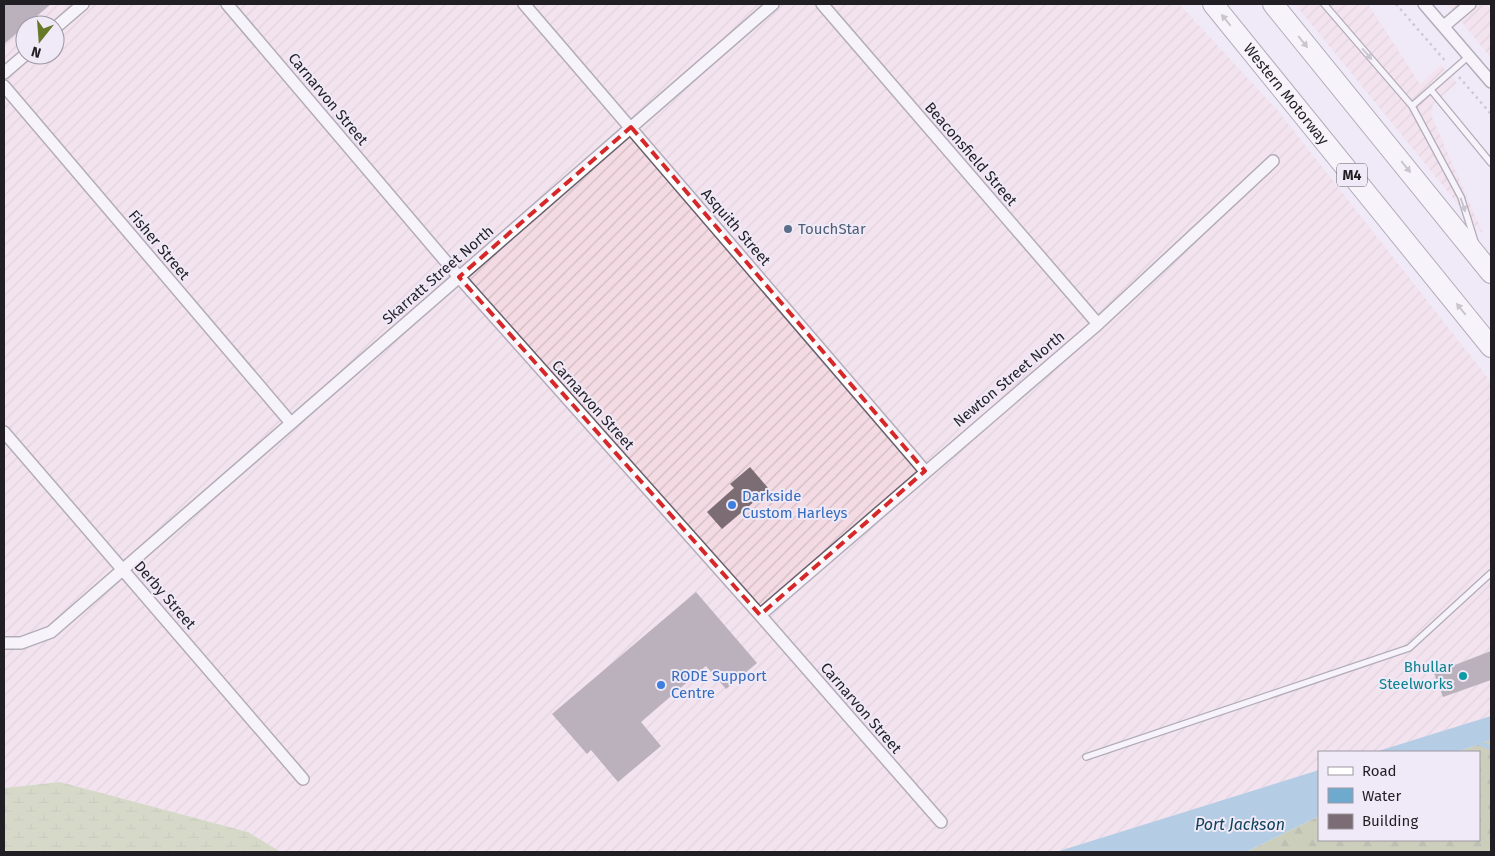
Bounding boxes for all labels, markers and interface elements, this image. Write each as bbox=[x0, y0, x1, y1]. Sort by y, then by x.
one-way arrow bbox=[1220, 14, 1231, 27]
north arrow bbox=[15, 15, 65, 65]
one-way arrow bbox=[1298, 35, 1309, 48]
street label: Western Motorway bbox=[1240, 40, 1333, 149]
text: N bbox=[29, 42, 43, 61]
one-way arrow bbox=[1362, 47, 1373, 60]
street label: Carnarvon Street bbox=[284, 49, 372, 149]
street label: Beaconsfield Street bbox=[921, 98, 1021, 210]
one-way arrow bbox=[1401, 161, 1412, 174]
road number: M4 bbox=[1337, 164, 1367, 186]
street label: Asquith Street bbox=[698, 185, 775, 270]
one-way arrow bbox=[1460, 197, 1467, 212]
street label: Fisher Street bbox=[125, 206, 194, 284]
place label: TouchStar bbox=[798, 220, 866, 238]
street label: Skarratt Street North bbox=[379, 222, 497, 328]
marker: TouchStar bbox=[782, 223, 794, 235]
one-way arrow bbox=[1455, 303, 1466, 316]
street label: Newton Street North bbox=[950, 327, 1068, 431]
street label: Carnarvon Street bbox=[548, 356, 638, 454]
place label: Darkside Custom Harleys bbox=[742, 487, 848, 522]
marker: Darkside Custom Harleys bbox=[726, 499, 738, 511]
street label: Derby Street bbox=[130, 557, 200, 633]
place label: Bhullar Steelworks bbox=[1379, 658, 1453, 693]
street label: Carnarvon Street bbox=[817, 659, 906, 758]
place label: RODE Support Centre bbox=[671, 667, 767, 702]
marker: Bhullar Steelworks bbox=[1457, 670, 1469, 682]
marker: RODE Support Centre bbox=[655, 679, 667, 691]
legend bbox=[1318, 751, 1480, 841]
text: Road bbox=[1362, 762, 1397, 780]
text: Water bbox=[1362, 787, 1401, 805]
text: Building bbox=[1362, 812, 1418, 830]
water label: Port Jackson bbox=[1195, 815, 1285, 834]

